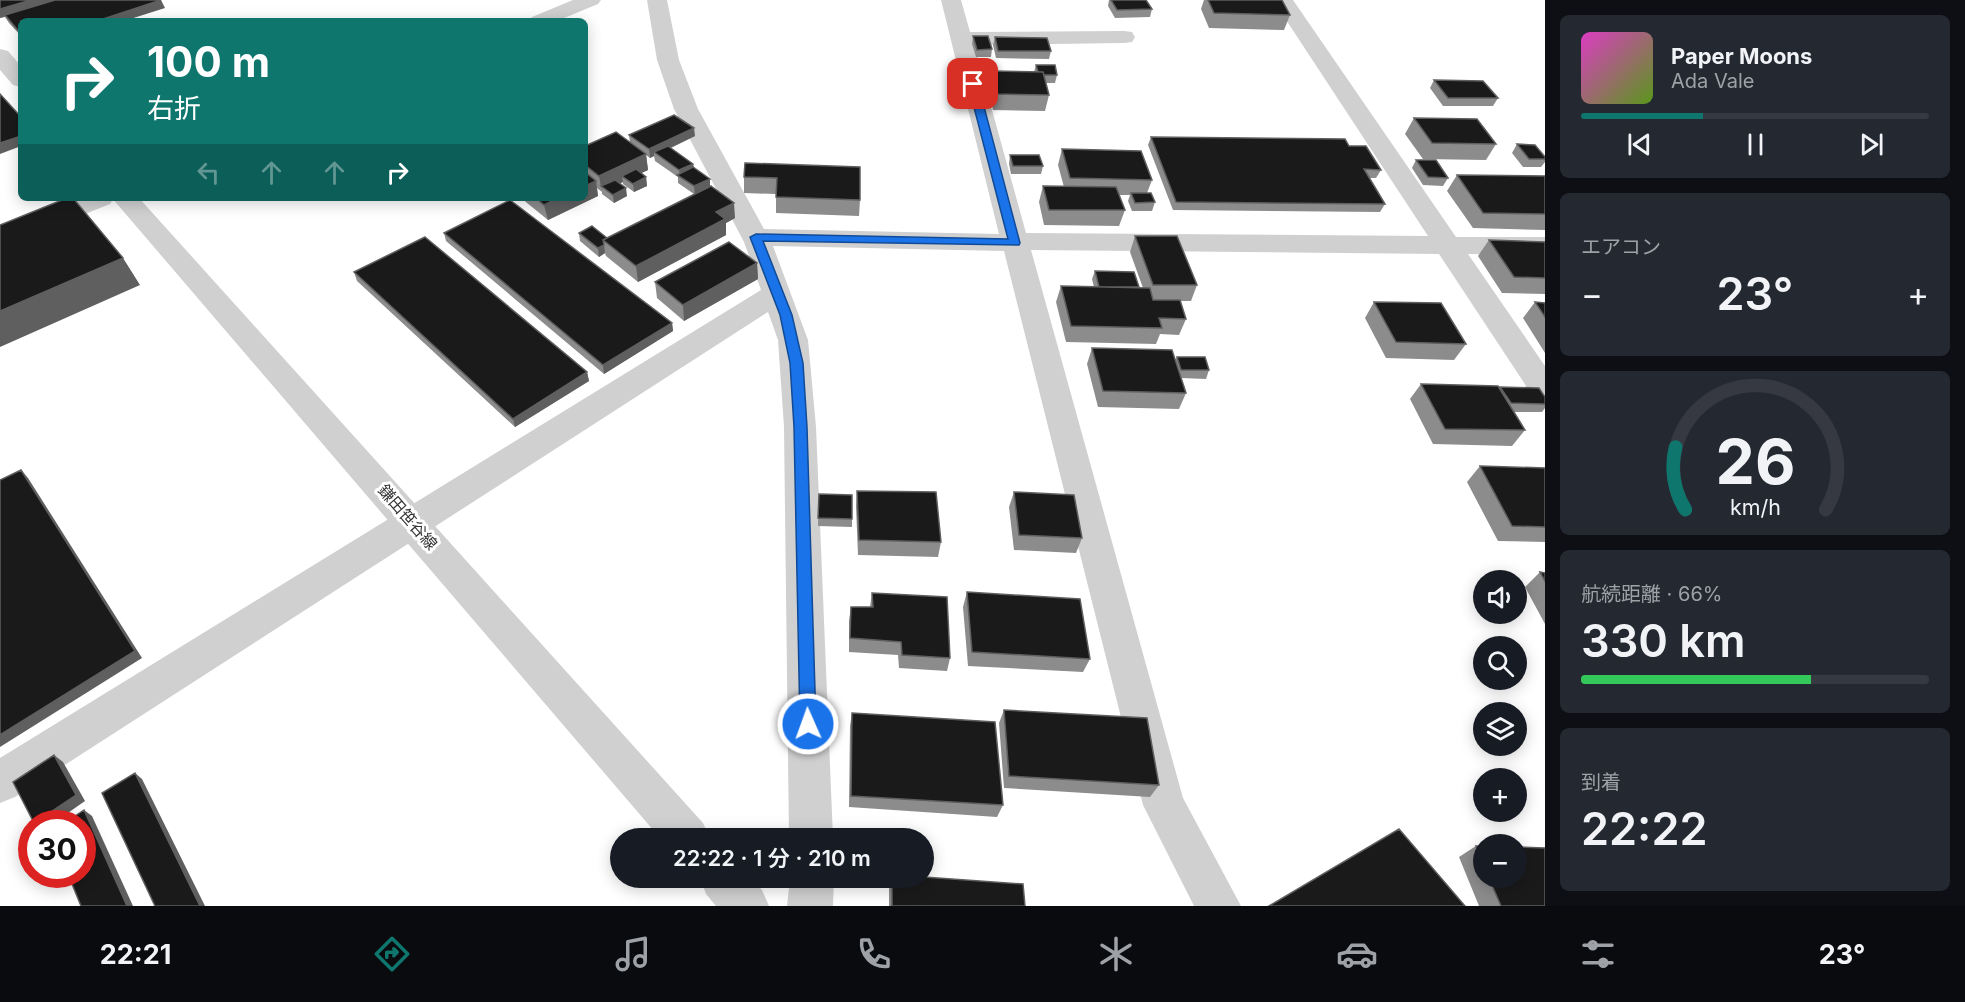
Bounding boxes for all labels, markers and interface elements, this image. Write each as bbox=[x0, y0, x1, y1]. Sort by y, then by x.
text: 100 m bbox=[147, 36, 270, 87]
icon: right bbox=[48, 42, 126, 120]
text: Paper Moons bbox=[1671, 43, 1812, 69]
pin bbox=[947, 58, 998, 109]
icon: arrive bbox=[956, 67, 989, 100]
text: Ada Vale bbox=[1671, 69, 1754, 93]
text: 右折 bbox=[147, 92, 201, 125]
icon: previous bbox=[1623, 128, 1656, 161]
icon: pause bbox=[1739, 128, 1772, 161]
icon: next bbox=[1855, 128, 1888, 161]
icon: left bbox=[192, 156, 225, 189]
icon: ahead bbox=[255, 156, 288, 189]
icon: ahead bbox=[318, 156, 351, 189]
icon: right bbox=[381, 156, 414, 189]
text: エアコン bbox=[1581, 235, 1661, 259]
text: 23° bbox=[1717, 266, 1793, 321]
text: − bbox=[1581, 274, 1603, 314]
text: + bbox=[1907, 274, 1929, 314]
text: 26 bbox=[1715, 424, 1795, 499]
street label: 鎌田笹谷線 bbox=[374, 480, 442, 554]
text: km/h bbox=[1730, 494, 1780, 520]
map controls bbox=[1473, 570, 1527, 888]
button: sound bbox=[1473, 570, 1527, 624]
text: 航続距離 · 66% bbox=[1581, 582, 1722, 606]
text: 330 km bbox=[1581, 613, 1745, 668]
button: search bbox=[1473, 636, 1527, 690]
position arrow bbox=[776, 692, 840, 756]
button: layers bbox=[1473, 702, 1527, 756]
button: + bbox=[1473, 768, 1527, 822]
text: 到着 bbox=[1581, 770, 1621, 794]
text: 22:22 bbox=[1581, 801, 1708, 856]
speed limit sign: 30 bbox=[18, 810, 96, 888]
button: − bbox=[1473, 834, 1527, 888]
text: 22:22 · 1 分 · 210 m bbox=[673, 845, 871, 871]
icon: directions bbox=[371, 933, 413, 975]
icon: music bbox=[612, 933, 654, 975]
icon: phone bbox=[853, 933, 895, 975]
icon: climate bbox=[1095, 933, 1137, 975]
icon: car bbox=[1336, 933, 1378, 975]
icon: filters bbox=[1577, 933, 1619, 975]
text: 22:21 bbox=[100, 938, 171, 971]
text: 23° bbox=[1819, 938, 1865, 971]

